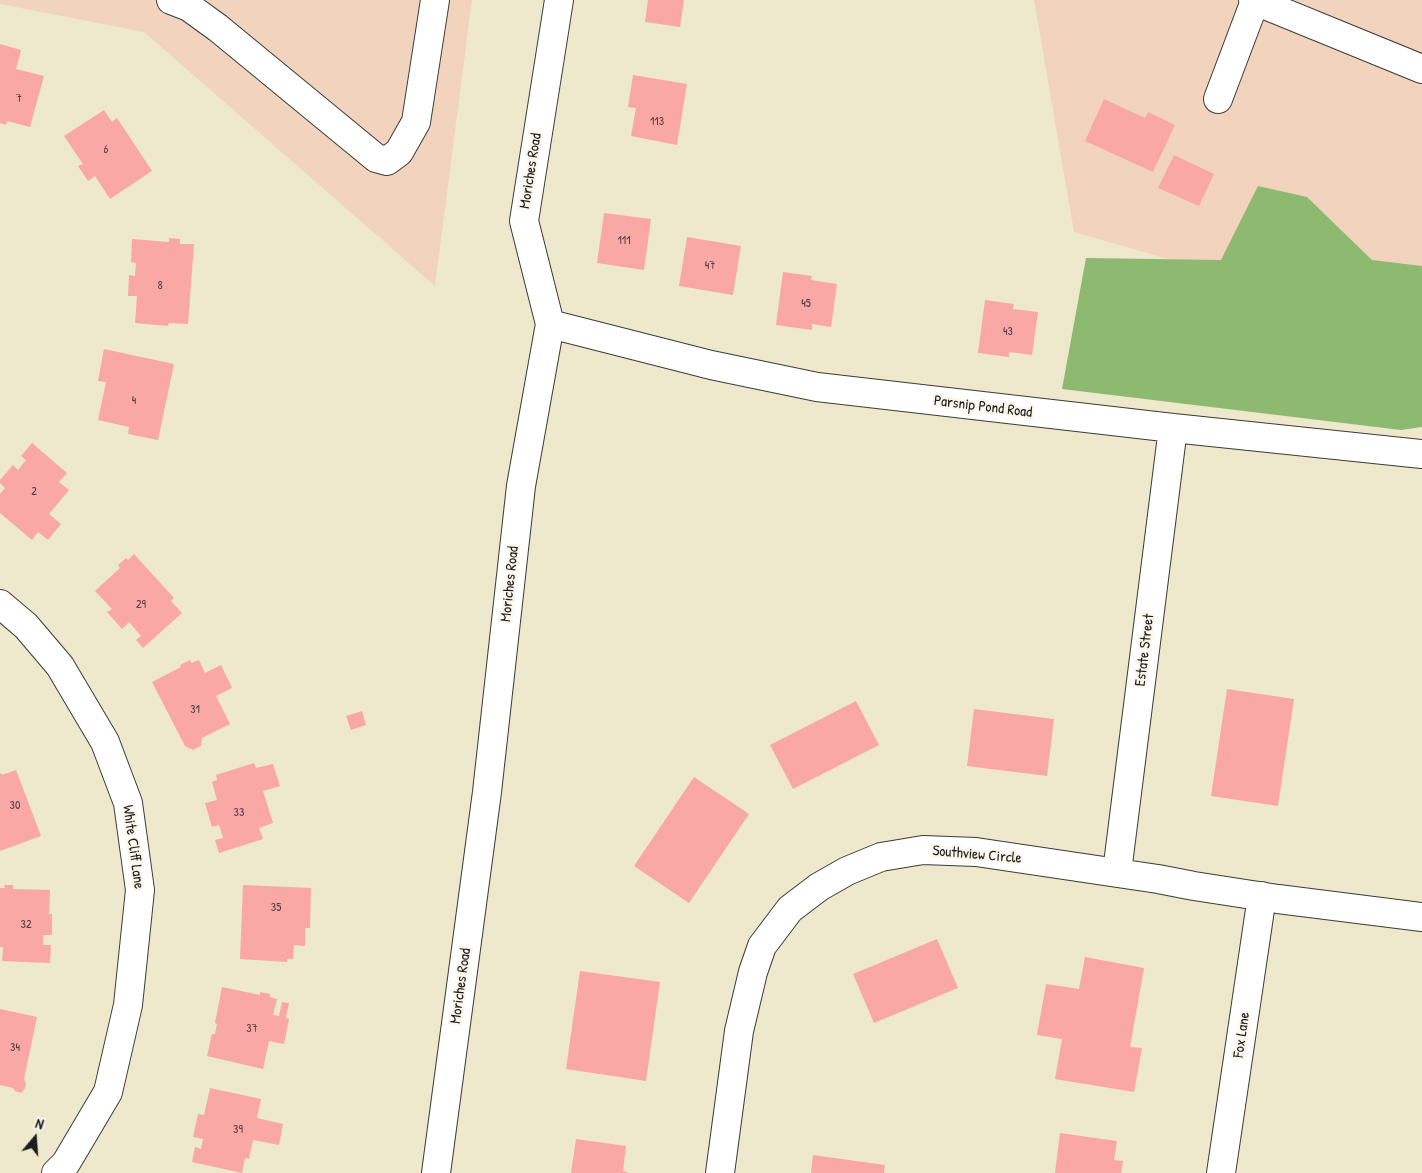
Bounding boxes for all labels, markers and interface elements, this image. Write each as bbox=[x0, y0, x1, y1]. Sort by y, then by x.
house number: 7 bbox=[16, 92, 22, 106]
house number: 113 bbox=[650, 115, 664, 129]
street label: Moriches Road bbox=[516, 132, 546, 210]
house number: 6 bbox=[104, 143, 108, 157]
house number: 111 bbox=[617, 234, 631, 248]
house number: 47 bbox=[705, 259, 715, 273]
house number: 8 bbox=[157, 279, 163, 293]
house number: 45 bbox=[801, 297, 811, 311]
house number: 43 bbox=[1003, 325, 1013, 339]
street label: Parsnip Pond Road bbox=[933, 392, 1033, 422]
house number: 4 bbox=[132, 394, 136, 408]
house number: 2 bbox=[31, 485, 37, 499]
street label: Moriches Road bbox=[497, 545, 523, 623]
house number: 29 bbox=[136, 598, 146, 612]
street label: Estate Street bbox=[1132, 613, 1158, 687]
house number: 31 bbox=[190, 703, 200, 717]
house number: 30 bbox=[10, 799, 20, 813]
street label: White Cliff Lane bbox=[118, 804, 148, 890]
house number: 33 bbox=[234, 806, 244, 820]
street label: Southview Circle bbox=[932, 842, 1022, 868]
house number: 35 bbox=[271, 901, 281, 915]
house number: 32 bbox=[21, 918, 31, 932]
street label: Moriches Road bbox=[447, 947, 475, 1025]
street label: Fox Lane bbox=[1230, 1011, 1254, 1059]
house number: 37 bbox=[246, 1022, 258, 1036]
house number: 34 bbox=[10, 1041, 20, 1055]
north arrow bbox=[10, 1113, 60, 1163]
text: N bbox=[33, 1113, 46, 1133]
house number: 39 bbox=[233, 1123, 243, 1137]

